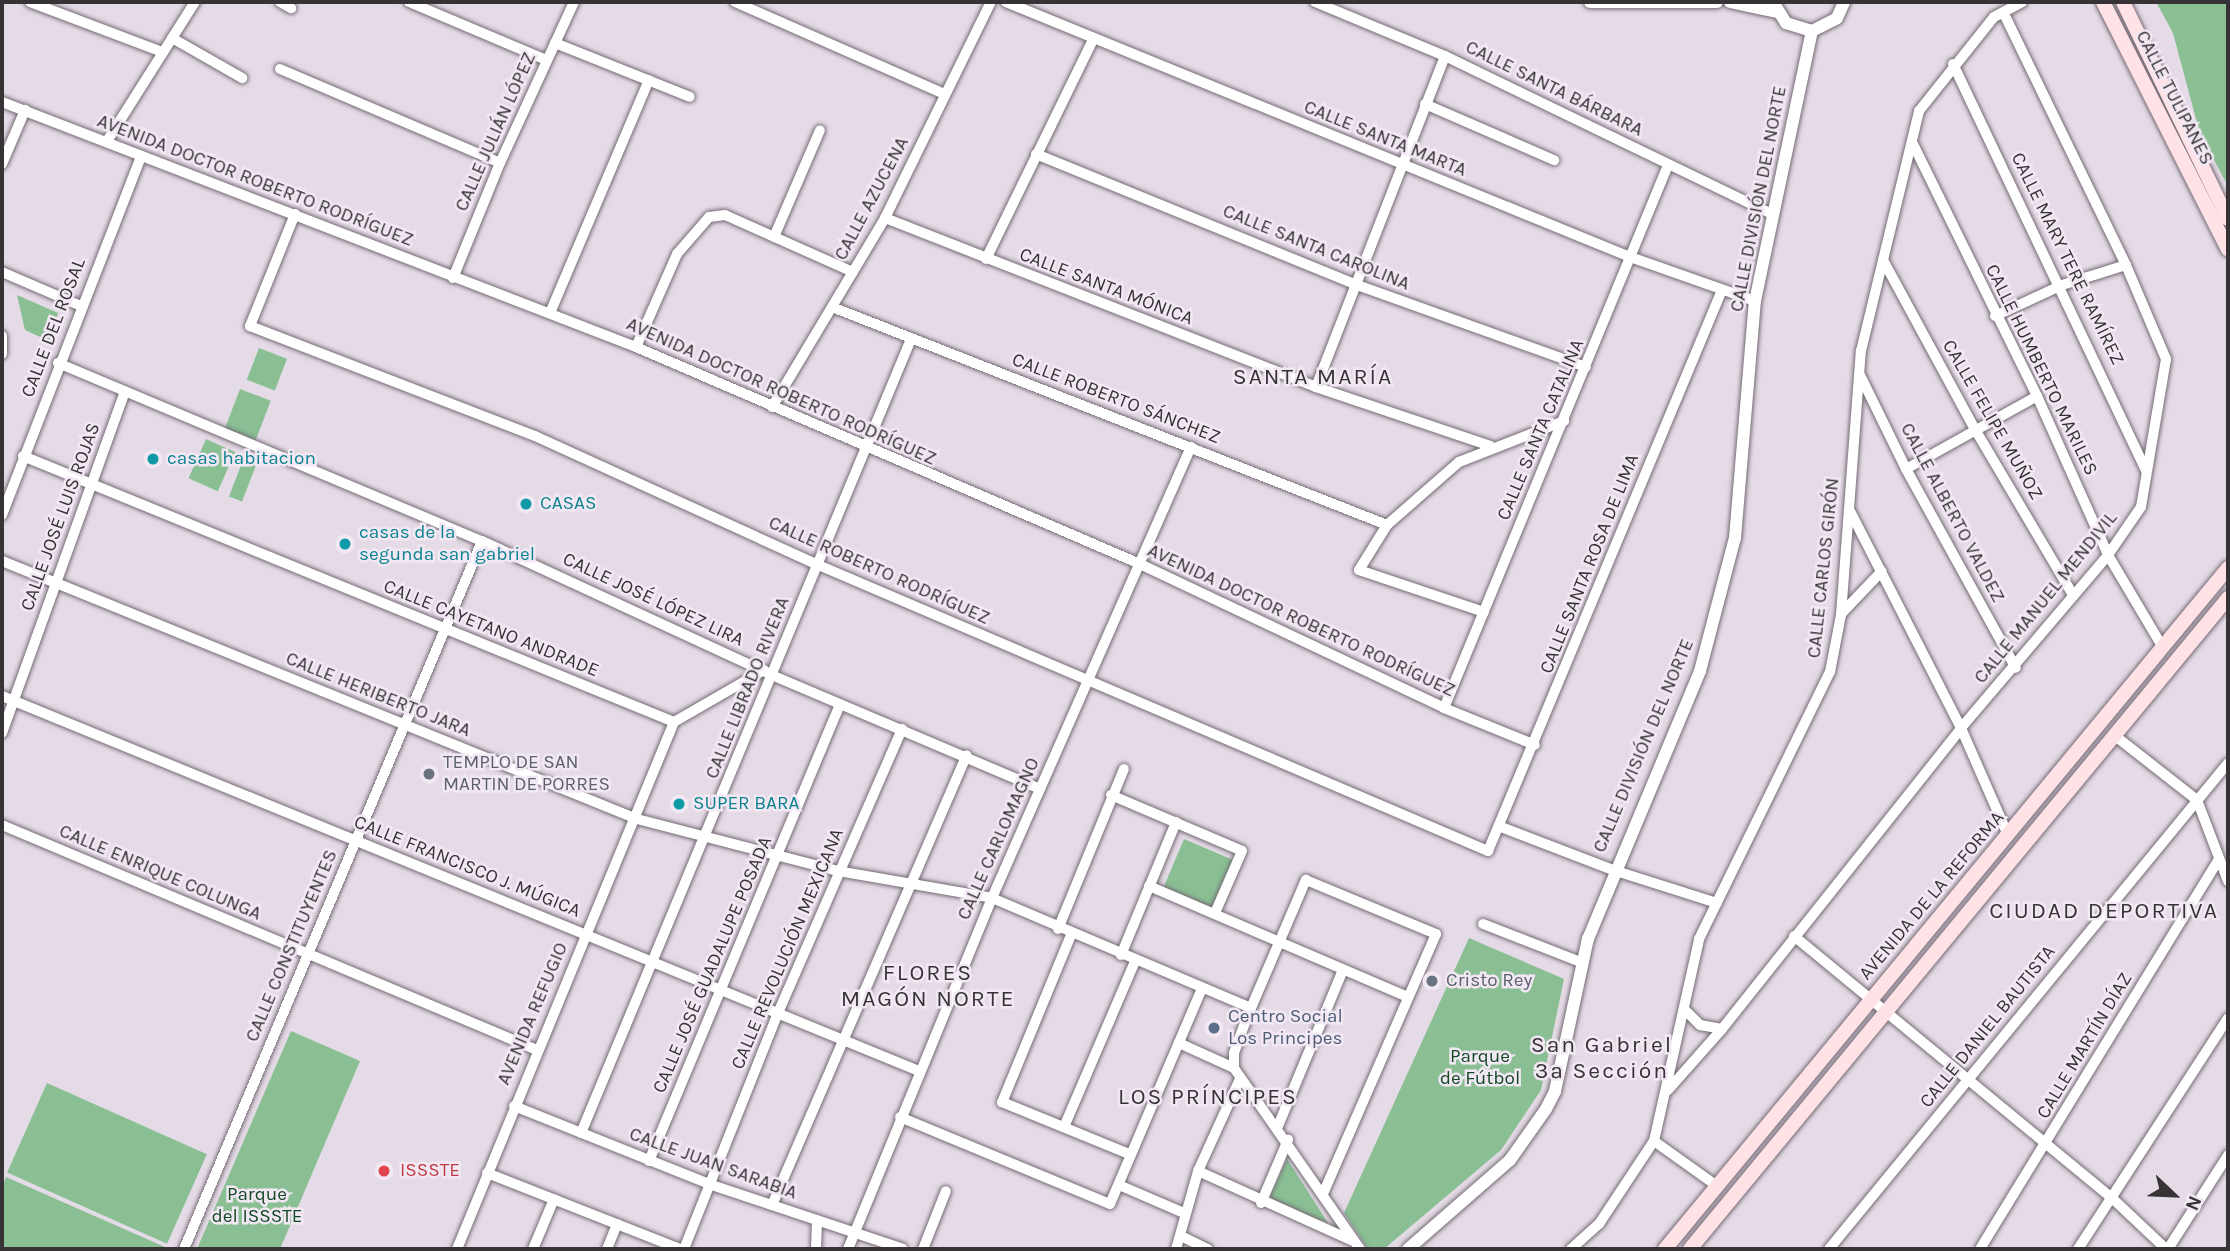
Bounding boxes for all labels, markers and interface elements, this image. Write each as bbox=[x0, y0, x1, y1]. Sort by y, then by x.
street label: CALLE TULIPANES bbox=[2130, 27, 2218, 169]
street label: CALLE SANTA BÁRBARA bbox=[1461, 36, 1647, 142]
street label: CALLE JULIÁN LÓPEZ bbox=[451, 49, 541, 215]
street label: CALLE DIVISIÓN DEL NORTE bbox=[1726, 84, 1792, 314]
street label: CALLE SANTA MARTA bbox=[1300, 96, 1470, 182]
street label: AVENIDA DOCTOR ROBERTO RODRÍGUEZ bbox=[94, 110, 416, 252]
street label: CALLE AZUCENA bbox=[830, 133, 914, 265]
street label: CALLE MARY TERE RAMÍREZ bbox=[2006, 149, 2128, 369]
street label: CALLE SANTA CAROLINA bbox=[1219, 200, 1413, 296]
street label: CALLE SANTA MÓNICA bbox=[1016, 243, 1196, 331]
street label: CALLE DEL ROSAL bbox=[17, 255, 91, 401]
street label: CALLE HUMBERTO MARILES bbox=[1980, 261, 2102, 479]
street label: AVENIDA DOCTOR ROBERTO RODRÍGUEZ bbox=[623, 313, 939, 471]
street label: CALLE SANTA CATALINA bbox=[1492, 336, 1590, 524]
street label: CALLE FELIPE MUÑOZ bbox=[1937, 336, 2047, 504]
street label: CALLE ROBERTO SÁNCHEZ bbox=[1009, 349, 1223, 449]
district label: SANTA MARÍA bbox=[1234, 363, 1392, 391]
street label: CALLE ALBERTO VALDEZ bbox=[1895, 419, 2009, 607]
street label: CALLE JOSÉ LUIS ROJAS bbox=[16, 420, 106, 614]
place label: casas habitacion bbox=[167, 448, 316, 470]
marker: casas habitacion bbox=[145, 451, 161, 467]
street label: CALLE SANTA ROSA DE LIMA bbox=[1535, 451, 1645, 677]
street label: CALLE CARLOS GIRÓN bbox=[1803, 477, 1845, 659]
place label: CASAS bbox=[540, 493, 596, 515]
marker: CASAS bbox=[518, 496, 534, 512]
street label: CALLE MANUEL MENDIVIL bbox=[1970, 507, 2122, 689]
street label: CALLE ROBERTO RODRÍGUEZ bbox=[765, 512, 993, 630]
place label: casas de la segunda san gabriel bbox=[359, 522, 535, 566]
marker: casas de la segunda san gabriel bbox=[337, 536, 353, 552]
street label: AVENIDA DOCTOR ROBERTO RODRÍGUEZ bbox=[1144, 540, 1458, 702]
street label: CALLE JOSÉ LÓPEZ LIRA bbox=[559, 548, 747, 652]
street label: CALLE CAYETANO ANDRADE bbox=[380, 575, 602, 683]
street label: CALLE LIBRADO RIVERA bbox=[701, 594, 795, 782]
street label: CALLE DIVISIÓN DEL NORTE bbox=[1589, 636, 1699, 856]
street label: CALLE HERIBERTO JARA bbox=[282, 647, 474, 743]
place label: TEMPLO DE SAN MARTIN DE PORRES bbox=[443, 752, 610, 796]
street label: CALLE CARLOMAGNO bbox=[953, 754, 1045, 924]
marker: TEMPLO DE SAN MARTIN DE PORRES bbox=[421, 766, 437, 782]
place label: SUPER BARA bbox=[693, 793, 800, 815]
marker: SUPER BARA bbox=[671, 796, 687, 812]
street label: AVENIDA DE LA REFORMA bbox=[1855, 807, 2009, 985]
street label: CALLE FRANCISCO J. MÚGICA bbox=[350, 811, 584, 923]
street label: CALLE ENRIQUE COLUNGA bbox=[55, 820, 265, 926]
street label: CALLE REVOLUCIÓN MEXICANA bbox=[727, 825, 849, 1073]
street label: CALLE JOSÉ GUADALUPE POSADA bbox=[648, 833, 778, 1097]
street label: CALLE CONSTITUYENTES bbox=[241, 847, 343, 1045]
district label: CIUDAD DEPORTIVA bbox=[1991, 897, 2217, 925]
street label: AVENIDA REFUGIO bbox=[493, 939, 573, 1089]
street label: CALLE DANIEL BAUTISTA bbox=[1915, 941, 2061, 1113]
district label: FLORES MAGÓN NORTE bbox=[842, 959, 1014, 1013]
street label: CALLE MARTÍN DÍAZ bbox=[2032, 969, 2138, 1123]
place label: Cristo Rey bbox=[1446, 970, 1532, 992]
marker: Cristo Rey bbox=[1424, 973, 1440, 989]
place label: Centro Social Los Principes bbox=[1228, 1006, 1343, 1050]
marker: Centro Social Los Principes bbox=[1206, 1020, 1222, 1036]
district label: San Gabriel 3ª Sección bbox=[1532, 1031, 1672, 1085]
park label: Parque de Fútbol bbox=[1440, 1046, 1520, 1090]
district label: LOS PRÍNCIPES bbox=[1120, 1083, 1296, 1111]
street label: CALLE JUAN SARABIA bbox=[626, 1123, 800, 1205]
place label: ISSSTE bbox=[400, 1160, 460, 1182]
north arrow bbox=[2139, 1160, 2209, 1230]
marker: ISSSTE bbox=[374, 1161, 394, 1181]
park label: Parque del ISSSTE bbox=[212, 1184, 302, 1228]
text: N bbox=[2181, 1193, 2206, 1214]

